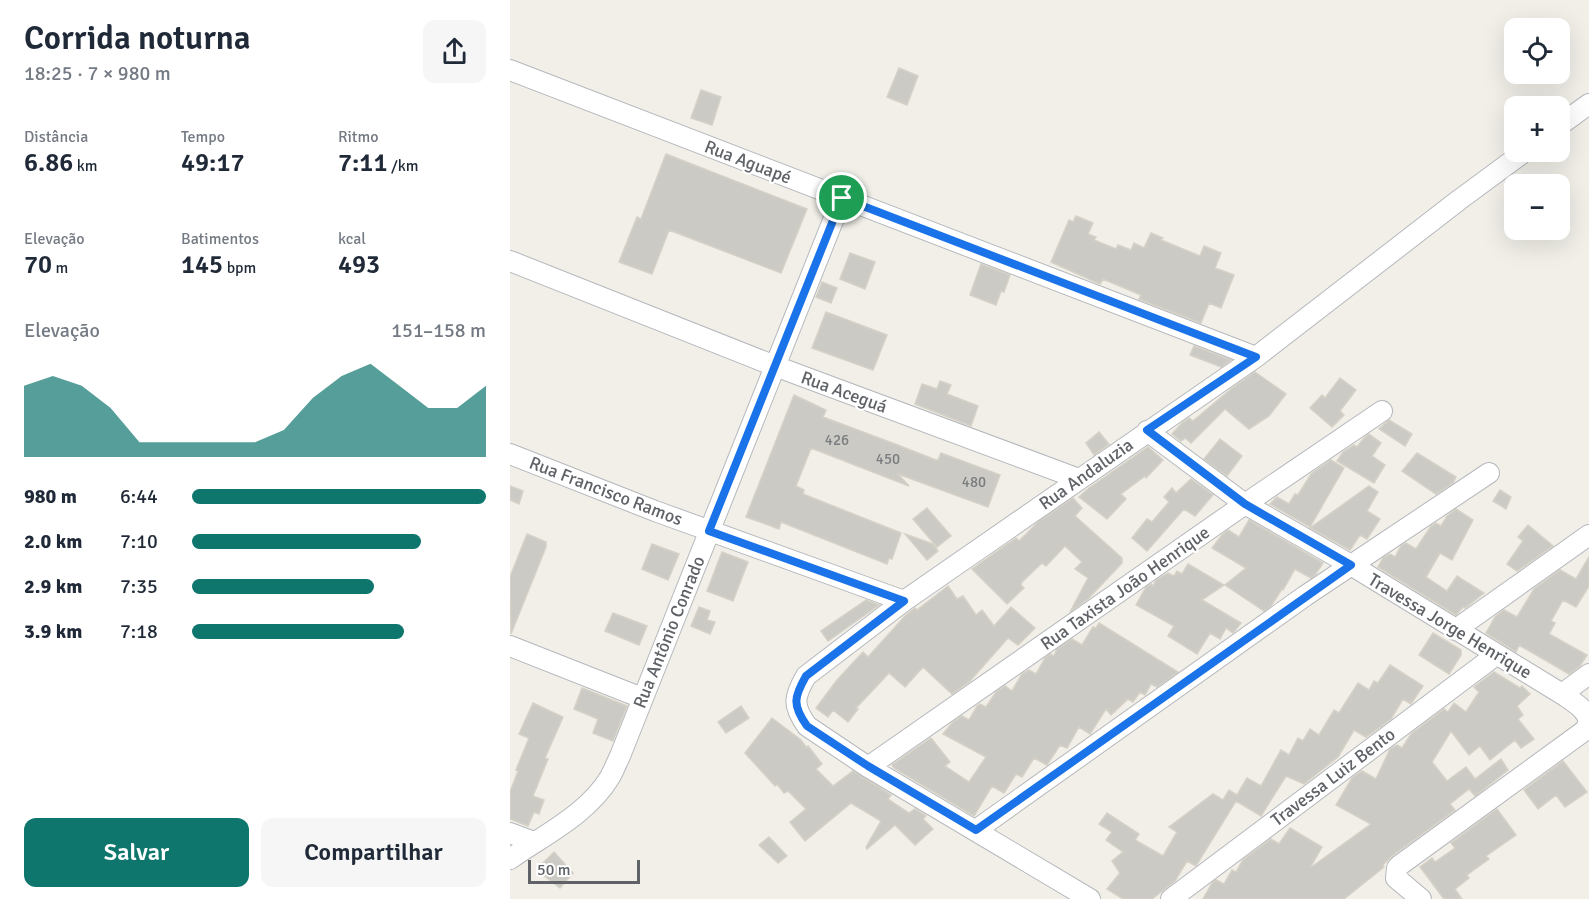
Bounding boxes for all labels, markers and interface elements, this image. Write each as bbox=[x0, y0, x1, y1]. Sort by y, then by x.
text: Corrida noturna bbox=[24, 18, 251, 59]
map controls bbox=[1504, 18, 1570, 240]
button: locate bbox=[1504, 18, 1570, 84]
button: share bbox=[423, 20, 486, 83]
text: 18:25 · 7 × 980 m bbox=[24, 61, 171, 86]
button: + bbox=[1504, 96, 1570, 162]
text: Distância bbox=[24, 127, 88, 147]
text: Tempo bbox=[181, 127, 225, 147]
text: Ritmo bbox=[338, 127, 379, 147]
street label: Rua Aguapé bbox=[701, 135, 795, 189]
text: 6.86 bbox=[24, 147, 73, 179]
text: 49:17 bbox=[181, 147, 245, 179]
text: 7:11 bbox=[338, 147, 387, 179]
text: km bbox=[73, 156, 98, 176]
text: /km bbox=[387, 156, 419, 176]
pin bbox=[816, 172, 867, 223]
button: − bbox=[1504, 174, 1570, 240]
icon: arrive bbox=[825, 181, 858, 214]
text: Elevação bbox=[24, 229, 85, 249]
text: Batimentos bbox=[181, 229, 259, 249]
text: kcal bbox=[338, 229, 366, 249]
text: 70 bbox=[24, 249, 52, 281]
text: 145 bbox=[181, 249, 223, 281]
text: 493 bbox=[338, 249, 380, 281]
text: m bbox=[52, 258, 68, 278]
text: bpm bbox=[223, 258, 256, 278]
text: Elevação bbox=[24, 318, 100, 343]
text: 151–158 m bbox=[391, 318, 486, 343]
street label: Rua Aceguá bbox=[798, 366, 890, 418]
house number: 426 bbox=[825, 431, 849, 449]
street label: Rua Andaluzia bbox=[1035, 433, 1137, 515]
house number: 450 bbox=[876, 450, 900, 468]
street label: Rua Francisco Ramos bbox=[526, 452, 686, 530]
house number: 480 bbox=[962, 473, 986, 491]
text: 980 m bbox=[24, 484, 77, 509]
text: 6:44 bbox=[120, 484, 158, 509]
street label: Rua Taxista João Henrique bbox=[1036, 521, 1214, 655]
text: 2.0 km bbox=[24, 529, 82, 554]
text: 7:10 bbox=[120, 529, 158, 554]
street label: Rua Antônio Conrado bbox=[628, 553, 710, 711]
street label: Travessa Jorge Henrique bbox=[1364, 569, 1536, 683]
text: 2.9 km bbox=[24, 574, 82, 599]
text: 7:35 bbox=[120, 574, 158, 599]
text: 3.9 km bbox=[24, 619, 82, 644]
text: 7:18 bbox=[120, 619, 158, 644]
street label: Travessa Luiz Bento bbox=[1267, 723, 1399, 831]
button: Salvar bbox=[24, 818, 249, 887]
button: Compartilhar bbox=[261, 818, 486, 887]
scale bar bbox=[528, 857, 640, 884]
text: 50 m bbox=[537, 860, 571, 880]

